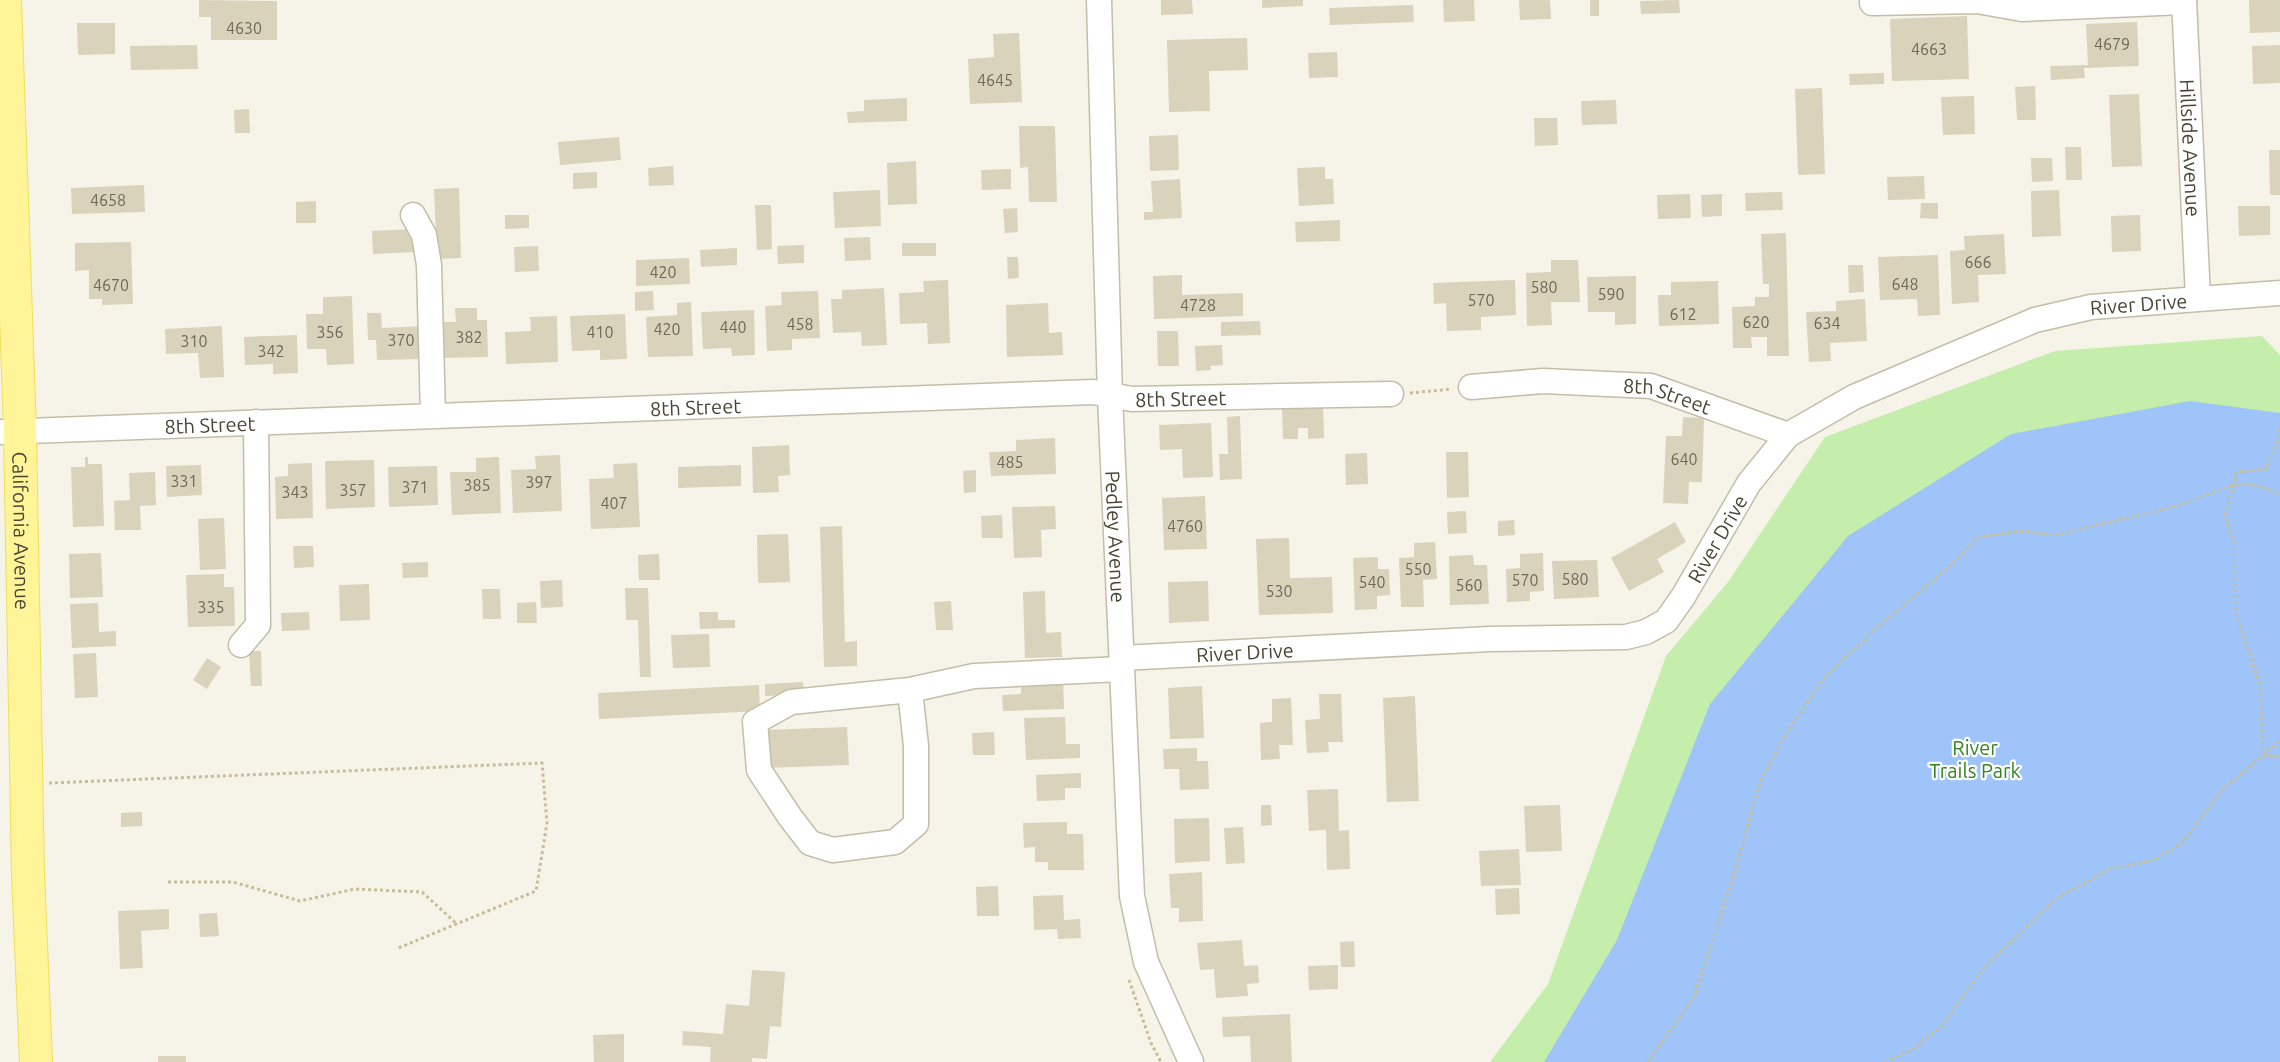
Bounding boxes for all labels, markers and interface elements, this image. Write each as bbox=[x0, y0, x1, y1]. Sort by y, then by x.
house number: 4630 bbox=[226, 19, 262, 37]
house number: 4679 bbox=[2094, 35, 2130, 53]
house number: 4663 bbox=[1911, 40, 1947, 58]
house number: 4645 bbox=[977, 71, 1013, 89]
street label: Hillside Avenue bbox=[2176, 79, 2206, 217]
house number: 4658 bbox=[90, 191, 126, 209]
house number: 666 bbox=[1964, 253, 1992, 271]
house number: 420 bbox=[649, 263, 677, 281]
house number: 648 bbox=[1891, 275, 1919, 293]
house number: 4670 bbox=[93, 276, 129, 294]
house number: 580 bbox=[1530, 278, 1558, 296]
house number: 590 bbox=[1597, 285, 1625, 303]
street label: River Drive bbox=[2089, 288, 2188, 319]
house number: 570 bbox=[1467, 291, 1495, 309]
house number: 4728 bbox=[1180, 296, 1216, 314]
house number: 612 bbox=[1669, 305, 1697, 323]
house number: 620 bbox=[1742, 313, 1770, 331]
house number: 634 bbox=[1813, 314, 1841, 332]
house number: 458 bbox=[786, 315, 814, 333]
house number: 440 bbox=[719, 318, 747, 336]
house number: 420 bbox=[653, 320, 681, 338]
house number: 356 bbox=[316, 323, 344, 341]
house number: 410 bbox=[586, 323, 614, 341]
house number: 382 bbox=[455, 328, 483, 346]
house number: 370 bbox=[387, 331, 415, 349]
house number: 310 bbox=[180, 332, 208, 350]
house number: 342 bbox=[257, 342, 285, 360]
street label: 8th Street bbox=[1623, 373, 1714, 418]
street label: 8th Street bbox=[1135, 386, 1227, 410]
street label: 8th Street bbox=[650, 393, 742, 420]
street label: 8th Street bbox=[164, 411, 256, 437]
house number: 640 bbox=[1670, 450, 1698, 468]
street label: California Avenue bbox=[9, 451, 35, 610]
house number: 485 bbox=[996, 453, 1024, 471]
street label: Pedley Avenue bbox=[1102, 470, 1131, 603]
house number: 331 bbox=[170, 472, 198, 490]
house number: 397 bbox=[525, 473, 553, 491]
house number: 385 bbox=[463, 476, 491, 494]
house number: 371 bbox=[401, 478, 429, 496]
house number: 357 bbox=[339, 481, 367, 499]
house number: 343 bbox=[281, 483, 309, 501]
street label: River Drive bbox=[1682, 490, 1751, 586]
house number: 407 bbox=[600, 494, 628, 512]
house number: 4760 bbox=[1167, 517, 1203, 535]
house number: 550 bbox=[1404, 560, 1432, 578]
house number: 580 bbox=[1561, 570, 1589, 588]
house number: 570 bbox=[1511, 571, 1539, 589]
house number: 540 bbox=[1358, 573, 1386, 591]
house number: 560 bbox=[1455, 576, 1483, 594]
house number: 530 bbox=[1265, 582, 1293, 600]
house number: 335 bbox=[197, 598, 225, 616]
street label: River Drive bbox=[1196, 638, 1294, 666]
park label: River Trails Park bbox=[1929, 736, 2021, 782]

